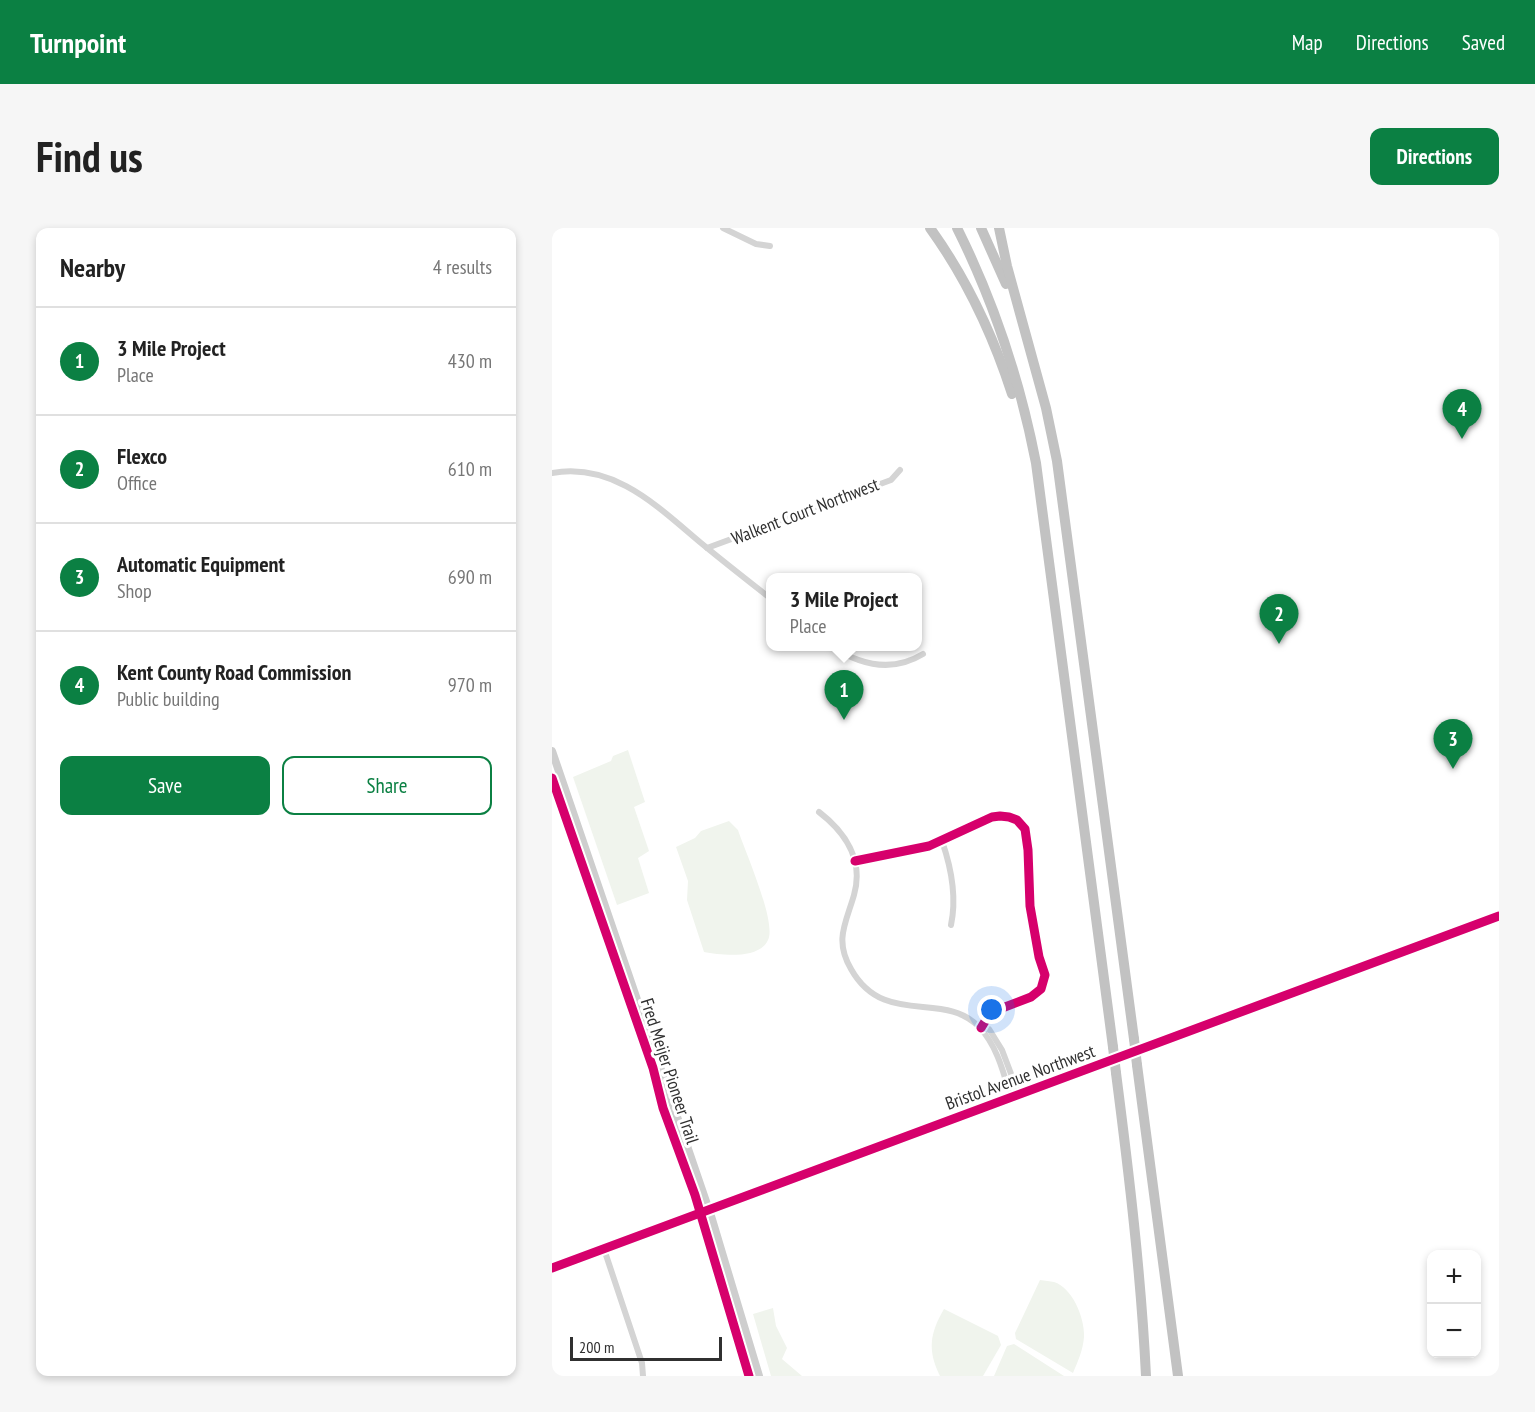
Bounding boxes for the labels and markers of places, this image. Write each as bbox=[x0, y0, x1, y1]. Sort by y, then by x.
pin: 4 bbox=[1442, 390, 1482, 439]
pin: 2 bbox=[1260, 594, 1298, 644]
pin: 1 bbox=[824, 670, 864, 720]
pin: 3 bbox=[1434, 720, 1472, 769]

